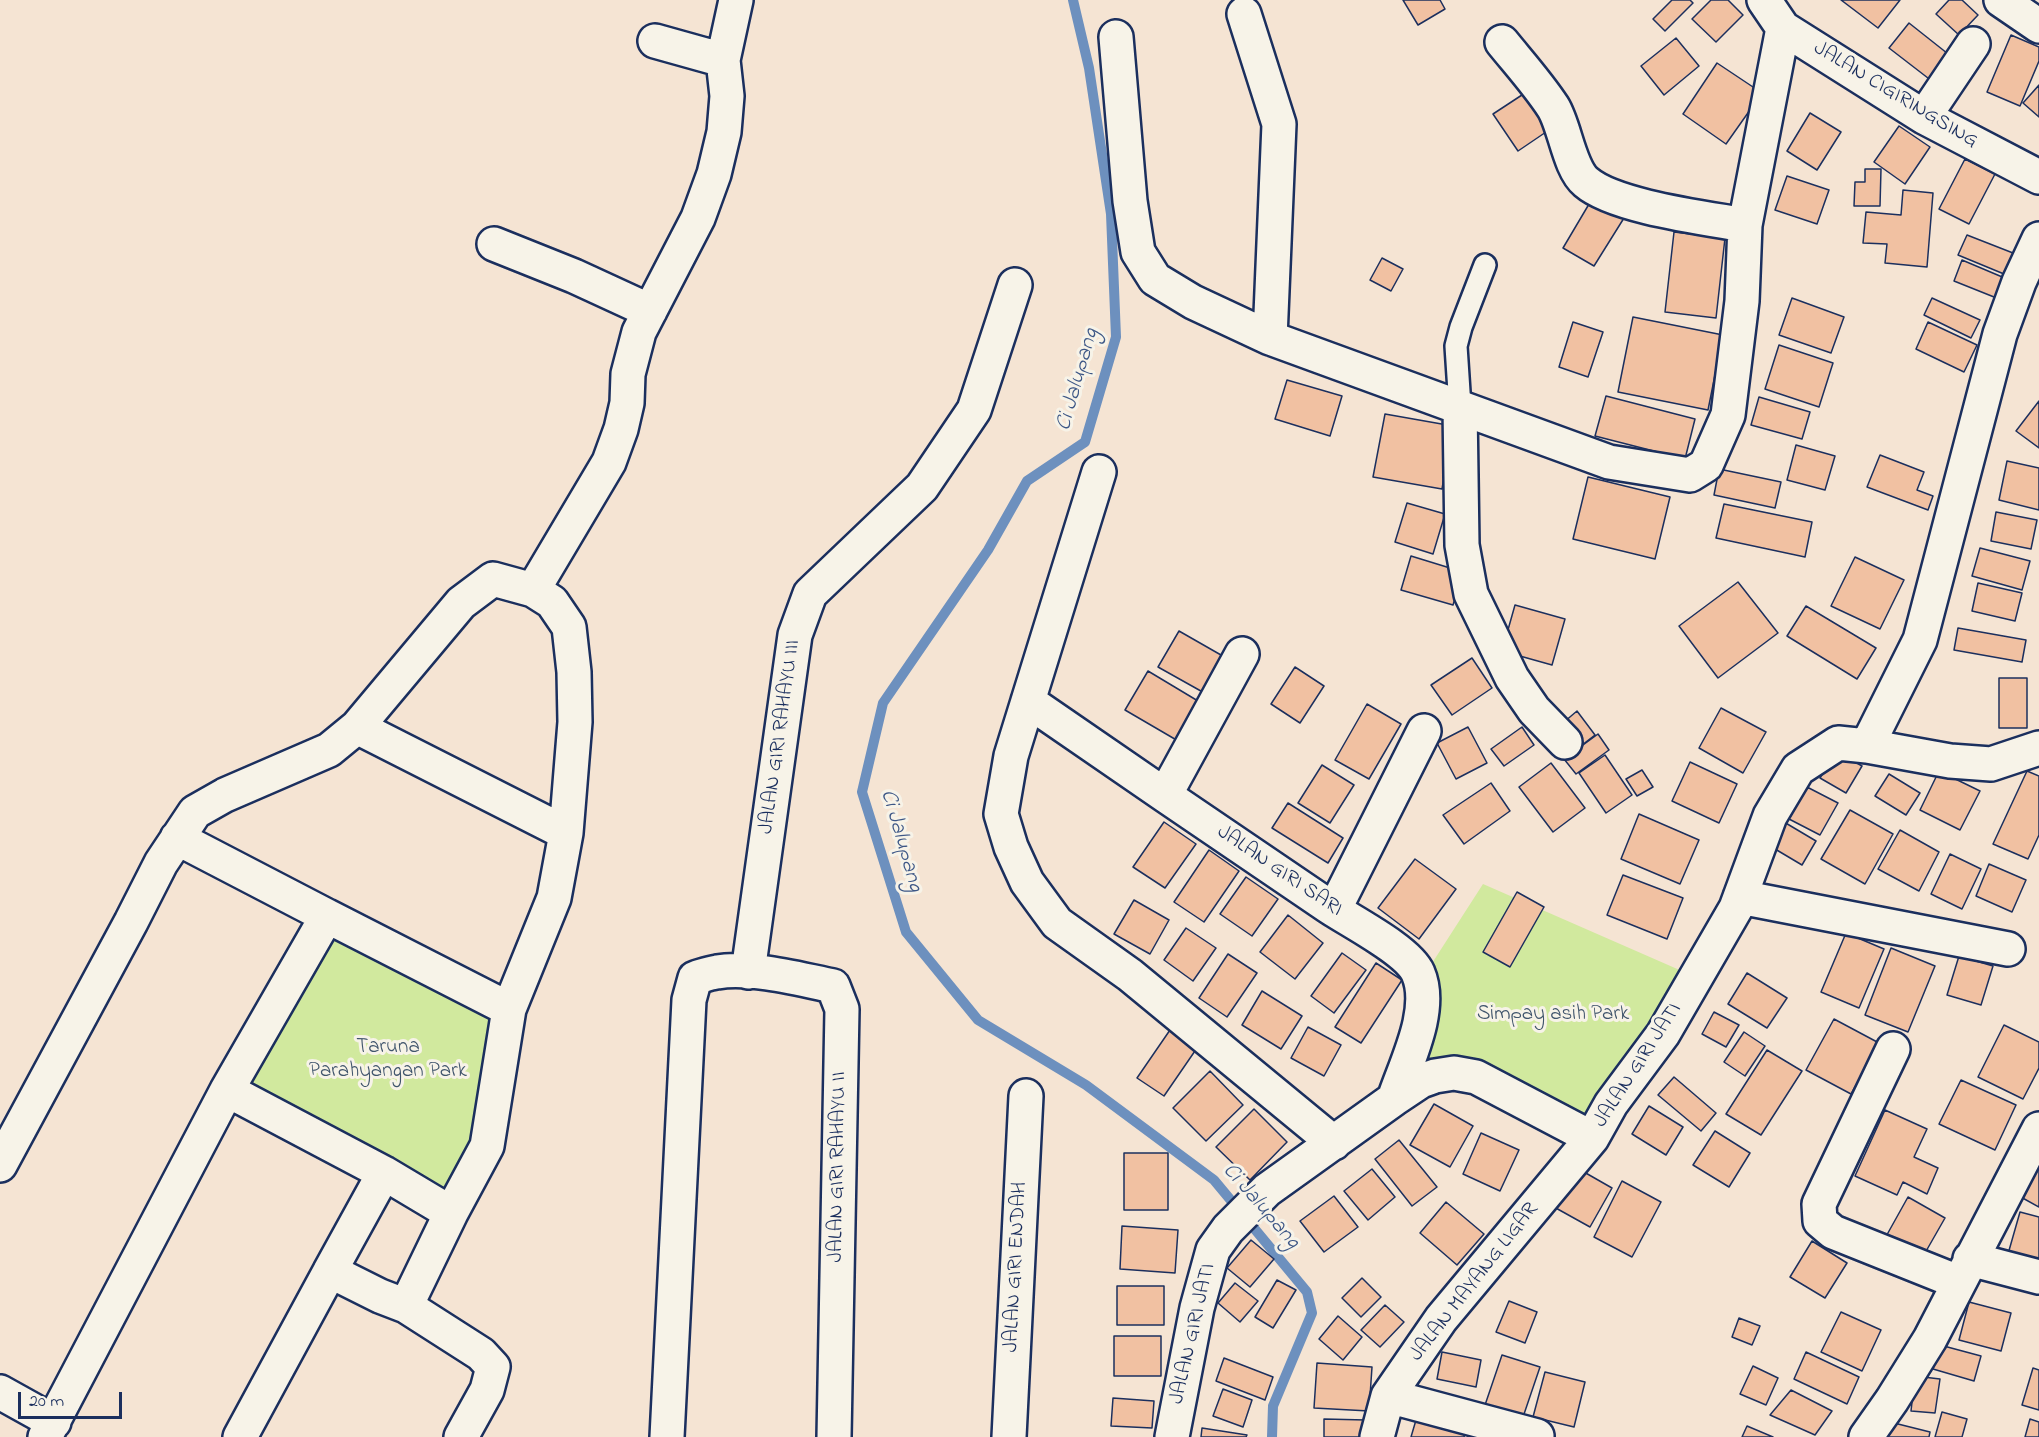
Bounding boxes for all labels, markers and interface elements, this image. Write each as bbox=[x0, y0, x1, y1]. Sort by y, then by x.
street label: JALAN CIGIRINGSING bbox=[1808, 37, 1982, 155]
water label: Ci Jalupang bbox=[1052, 326, 1106, 434]
street label: JALAN GIRI RAHAYU III bbox=[755, 638, 807, 836]
water label: Ci Jalupang bbox=[873, 787, 927, 895]
street label: JALAN GIRI SARI bbox=[1211, 821, 1347, 923]
street label: JALAN GIRI JATI bbox=[1589, 999, 1689, 1133]
park label: Simpay asih Park bbox=[1477, 1003, 1629, 1029]
park label: Taruna Parahyangan Park bbox=[309, 1036, 467, 1086]
street label: JALAN GIRI RAHAYU II bbox=[825, 1071, 853, 1263]
water label: Ci Jalupang bbox=[1216, 1159, 1304, 1255]
street label: JALAN GIRI ENDAH bbox=[1000, 1181, 1034, 1353]
street label: JALAN MAYANG LIGAR bbox=[1405, 1199, 1545, 1367]
street label: JALAN GIRI JATI bbox=[1166, 1261, 1222, 1407]
scale bar bbox=[21, 1380, 124, 1418]
text: 20 m bbox=[29, 1389, 64, 1415]

